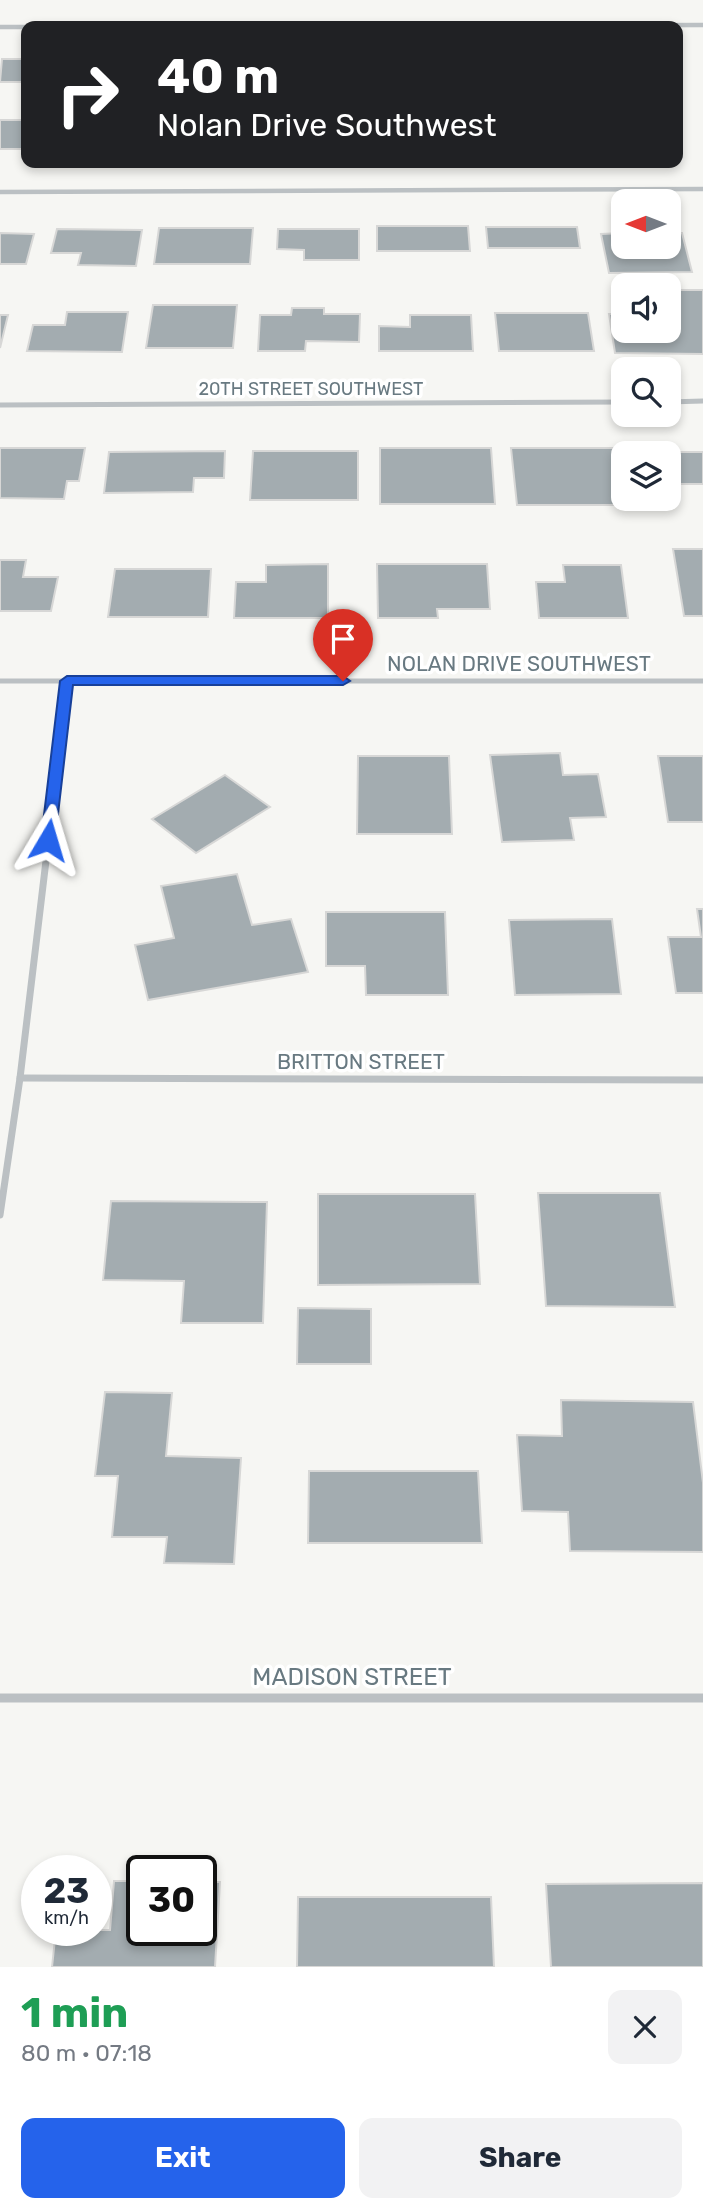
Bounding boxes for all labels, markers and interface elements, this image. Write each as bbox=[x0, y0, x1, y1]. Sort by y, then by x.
text: 40 m bbox=[157, 47, 279, 105]
icon: right bbox=[42, 49, 133, 140]
text: Nolan Drive Southwest bbox=[157, 106, 496, 144]
north arrow bbox=[611, 189, 681, 259]
map controls bbox=[611, 189, 681, 511]
button: sound bbox=[611, 273, 681, 343]
button: search bbox=[611, 357, 681, 427]
street label: 20TH STREET SOUTHWEST bbox=[198, 378, 424, 400]
button: layers bbox=[611, 441, 681, 511]
pin bbox=[313, 609, 373, 681]
icon: arrive bbox=[324, 620, 362, 658]
street label: NOLAN DRIVE SOUTHWEST bbox=[387, 651, 651, 676]
position arrow bbox=[11, 803, 85, 877]
street label: BRITTON STREET bbox=[277, 1049, 445, 1074]
street label: MADISON STREET bbox=[252, 1663, 452, 1691]
speed limit sign: 30 bbox=[126, 1855, 217, 1946]
text: 23 bbox=[44, 1870, 89, 1912]
text: km/h bbox=[44, 1907, 89, 1929]
text: 1 min bbox=[21, 1988, 128, 2038]
button: close bbox=[608, 1990, 682, 2064]
text: 80 m · 07:18 bbox=[21, 2039, 152, 2067]
button: Exit bbox=[21, 2118, 345, 2198]
button: Share bbox=[359, 2118, 682, 2198]

